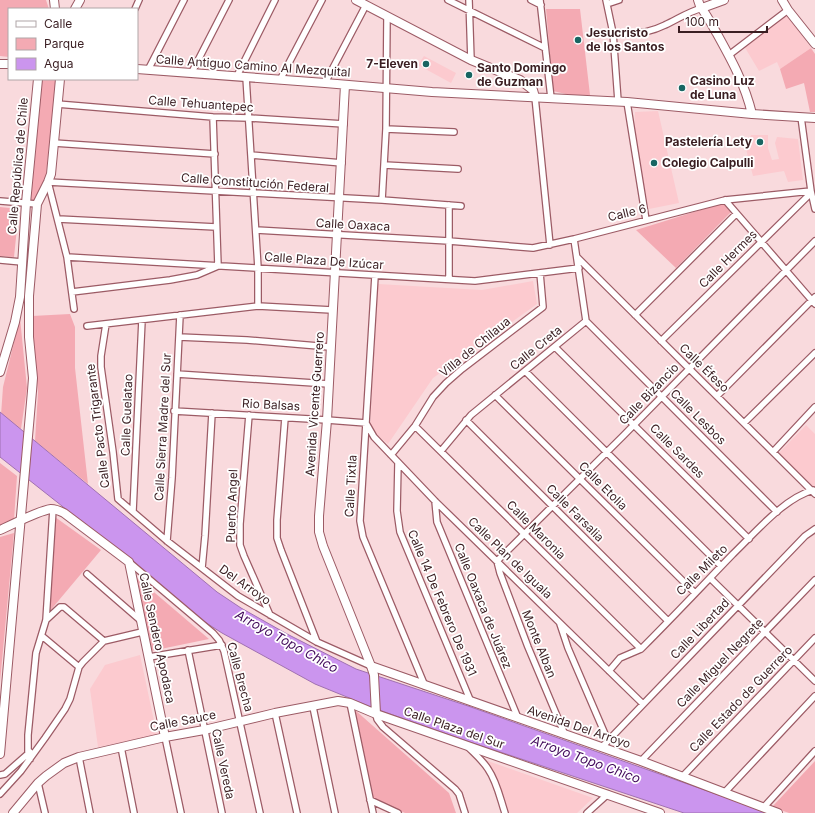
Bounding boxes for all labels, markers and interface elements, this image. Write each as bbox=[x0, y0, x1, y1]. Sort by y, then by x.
legend bbox=[8, 8, 138, 80]
scale bar bbox=[679, 8, 767, 34]
text: 100 m bbox=[685, 14, 719, 29]
text: Calle bbox=[44, 16, 72, 31]
place label: Jesucristo de los Santos bbox=[586, 25, 665, 54]
marker: Jesucristo de los Santos bbox=[573, 35, 583, 45]
text: Parque bbox=[44, 36, 84, 51]
street label: Calle Antiguo Camino Al Mezquital bbox=[155, 51, 351, 80]
text: Agua bbox=[44, 56, 73, 71]
place label: 7-Eleven bbox=[366, 56, 418, 71]
marker: 7-Eleven bbox=[421, 59, 431, 69]
place label: Santo Domingo de Guzman bbox=[477, 60, 566, 89]
marker: Santo Domingo de Guzman bbox=[464, 70, 474, 80]
place label: Casino Luz de Luna bbox=[690, 73, 755, 102]
marker: Casino Luz de Luna bbox=[677, 83, 687, 93]
street label: Calle Tehuantepec bbox=[148, 92, 254, 115]
street label: Calle República de Chile bbox=[4, 97, 31, 235]
place label: Pastelería Lety bbox=[665, 134, 753, 149]
marker: Pastelería Lety bbox=[755, 137, 765, 147]
place label: Colegio Calpulli bbox=[662, 155, 754, 170]
marker: Colegio Calpulli bbox=[649, 158, 659, 168]
street label: Calle Constitución Federal bbox=[180, 170, 330, 195]
street label: Calle 6 bbox=[606, 201, 648, 225]
street label: Calle Oaxaca bbox=[315, 215, 391, 234]
street label: Calle Hermes bbox=[695, 226, 760, 291]
street label: Calle Plaza De Izúcar bbox=[264, 249, 385, 272]
street label: Villa de Chilaua bbox=[436, 313, 513, 380]
street label: Calle Creta bbox=[507, 322, 565, 373]
street label: Avenida Vicente Guerrero bbox=[302, 331, 327, 477]
street label: Calle Éfeso bbox=[676, 340, 732, 395]
street label: Calle Sierra Madre del Sur bbox=[151, 352, 174, 501]
street label: Calle Bizancio bbox=[616, 360, 682, 428]
street label: Calle Pacto Trigarante bbox=[82, 363, 113, 489]
street label: Calle Guelatao bbox=[118, 374, 135, 456]
street label: Calle Lesbos bbox=[667, 386, 729, 448]
street label: Rio Balsas bbox=[242, 395, 300, 414]
street label: Calle Sardes bbox=[647, 420, 708, 481]
street label: Calle Tixtla bbox=[341, 454, 360, 518]
street label: Calle Etolia bbox=[576, 458, 631, 513]
street label: Puerto Angel bbox=[223, 469, 240, 543]
street label: Calle Farsalia bbox=[543, 481, 607, 545]
street label: Calle Maronia bbox=[504, 497, 569, 562]
street label: Calle Plan de Iguala bbox=[465, 514, 556, 602]
street label: Calle 14 De Febrero De 1931 bbox=[405, 527, 480, 678]
street label: Calle Oaxaca de Juárez bbox=[451, 541, 516, 671]
street label: Calle Mileto bbox=[673, 541, 730, 598]
street label: Del Arroyo bbox=[216, 561, 274, 608]
street label: Calle Sendero Apodaca bbox=[136, 571, 179, 705]
street label: Calle Libertad bbox=[667, 595, 732, 662]
water label: Arroyo Topo Chico bbox=[232, 606, 341, 676]
street label: Monte Alban bbox=[519, 608, 560, 680]
street label: Calle Miguel Negrete bbox=[673, 615, 766, 711]
street label: Calle Brecha bbox=[224, 640, 257, 713]
street label: Calle Estado de Guerrero bbox=[686, 642, 795, 755]
street label: Avenida Del Arroyo bbox=[526, 702, 633, 751]
street label: Calle Plaza del Sur bbox=[402, 703, 507, 752]
street label: Calle Sauce bbox=[149, 707, 217, 734]
street label: Calle Vereda bbox=[209, 727, 238, 801]
water label: Arroyo Topo Chico bbox=[528, 731, 643, 786]

